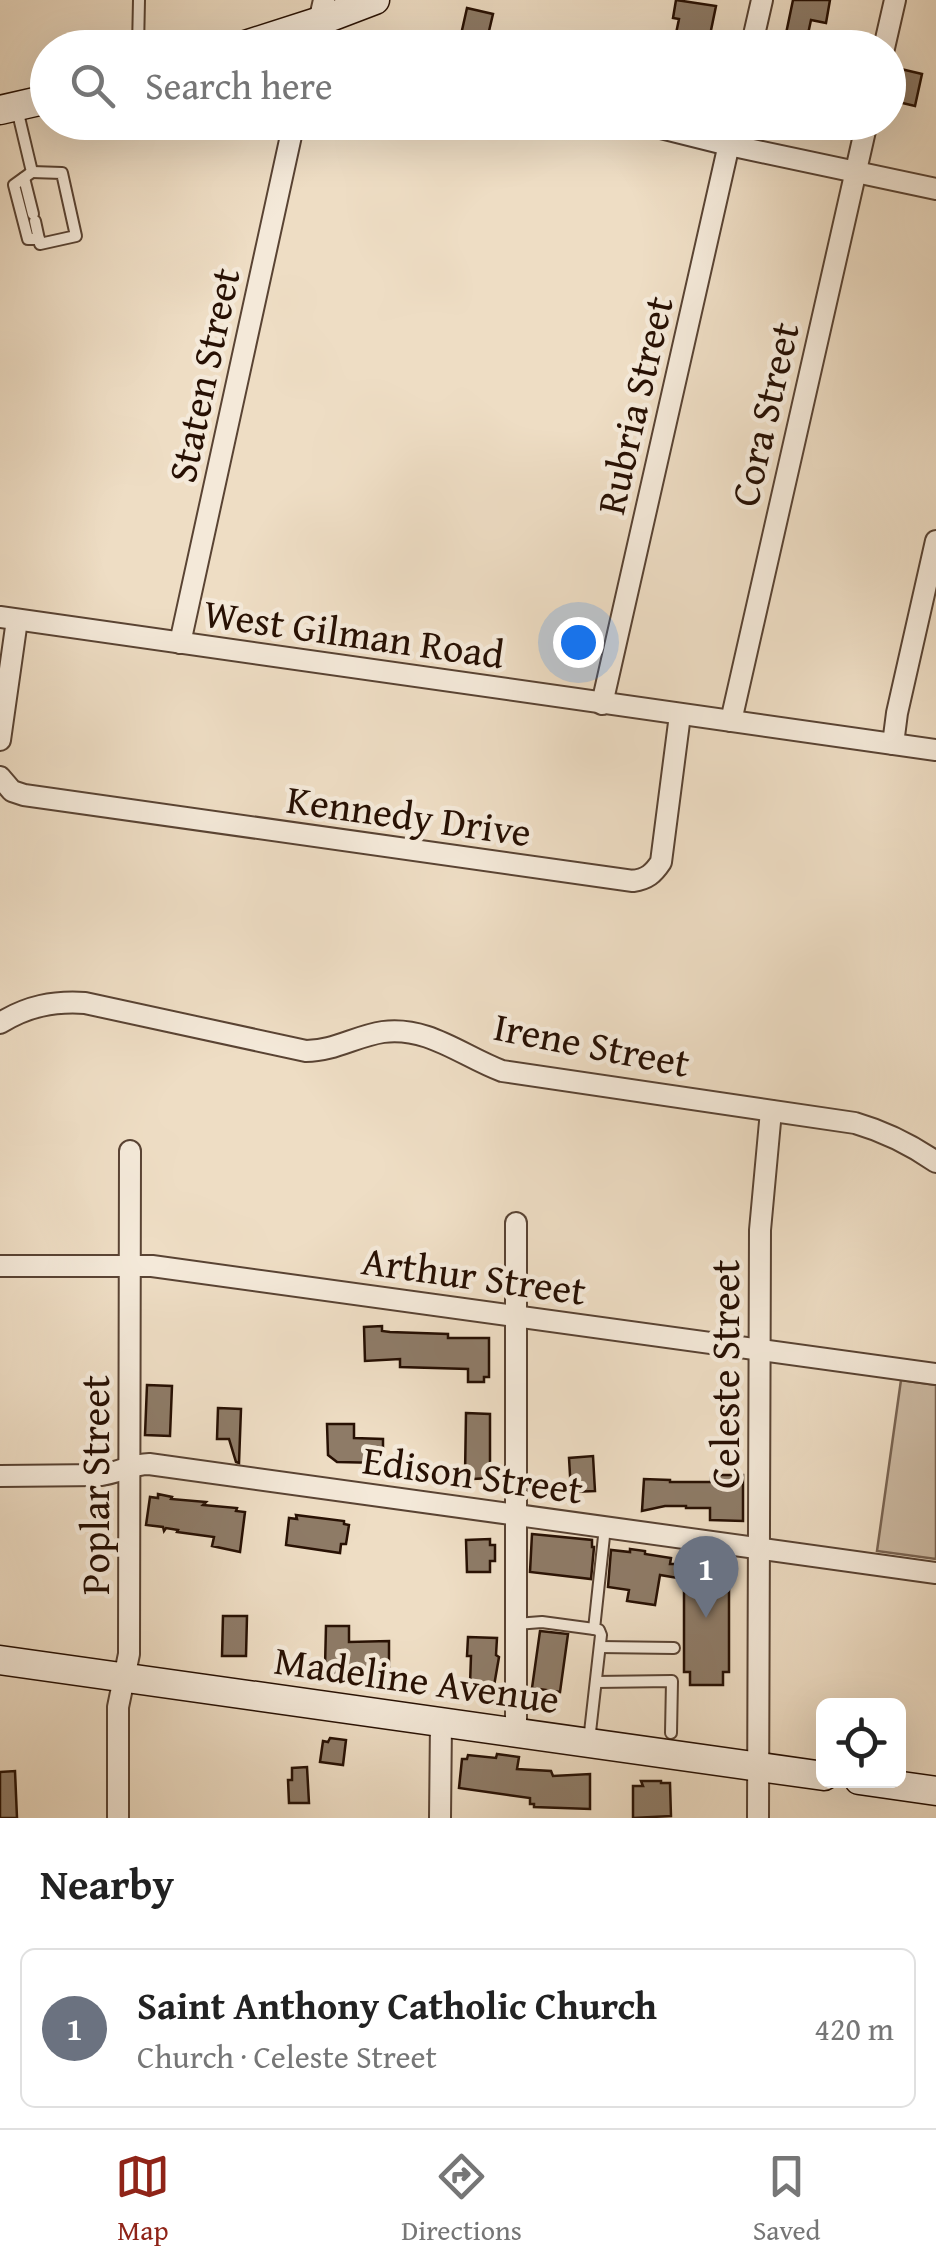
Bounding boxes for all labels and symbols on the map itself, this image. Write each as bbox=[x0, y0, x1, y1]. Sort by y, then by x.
street label: Staten Street bbox=[151, 262, 255, 488]
street label: Rubria Street bbox=[580, 290, 688, 520]
street label: Cora Street bbox=[714, 316, 814, 512]
street label: West Gilman Road bbox=[200, 583, 509, 683]
your location bbox=[553, 617, 604, 668]
street label: Kennedy Drive bbox=[283, 769, 535, 861]
street label: Irene Street bbox=[489, 996, 695, 1092]
street label: Arthur Street bbox=[358, 1230, 590, 1320]
street label: Celeste Street bbox=[695, 1259, 754, 1489]
street label: Poplar Street bbox=[65, 1375, 124, 1595]
street label: Edison Street bbox=[359, 1429, 587, 1519]
pin: 1 bbox=[674, 1536, 738, 1618]
street label: Madeline Avenue bbox=[271, 1630, 563, 1728]

